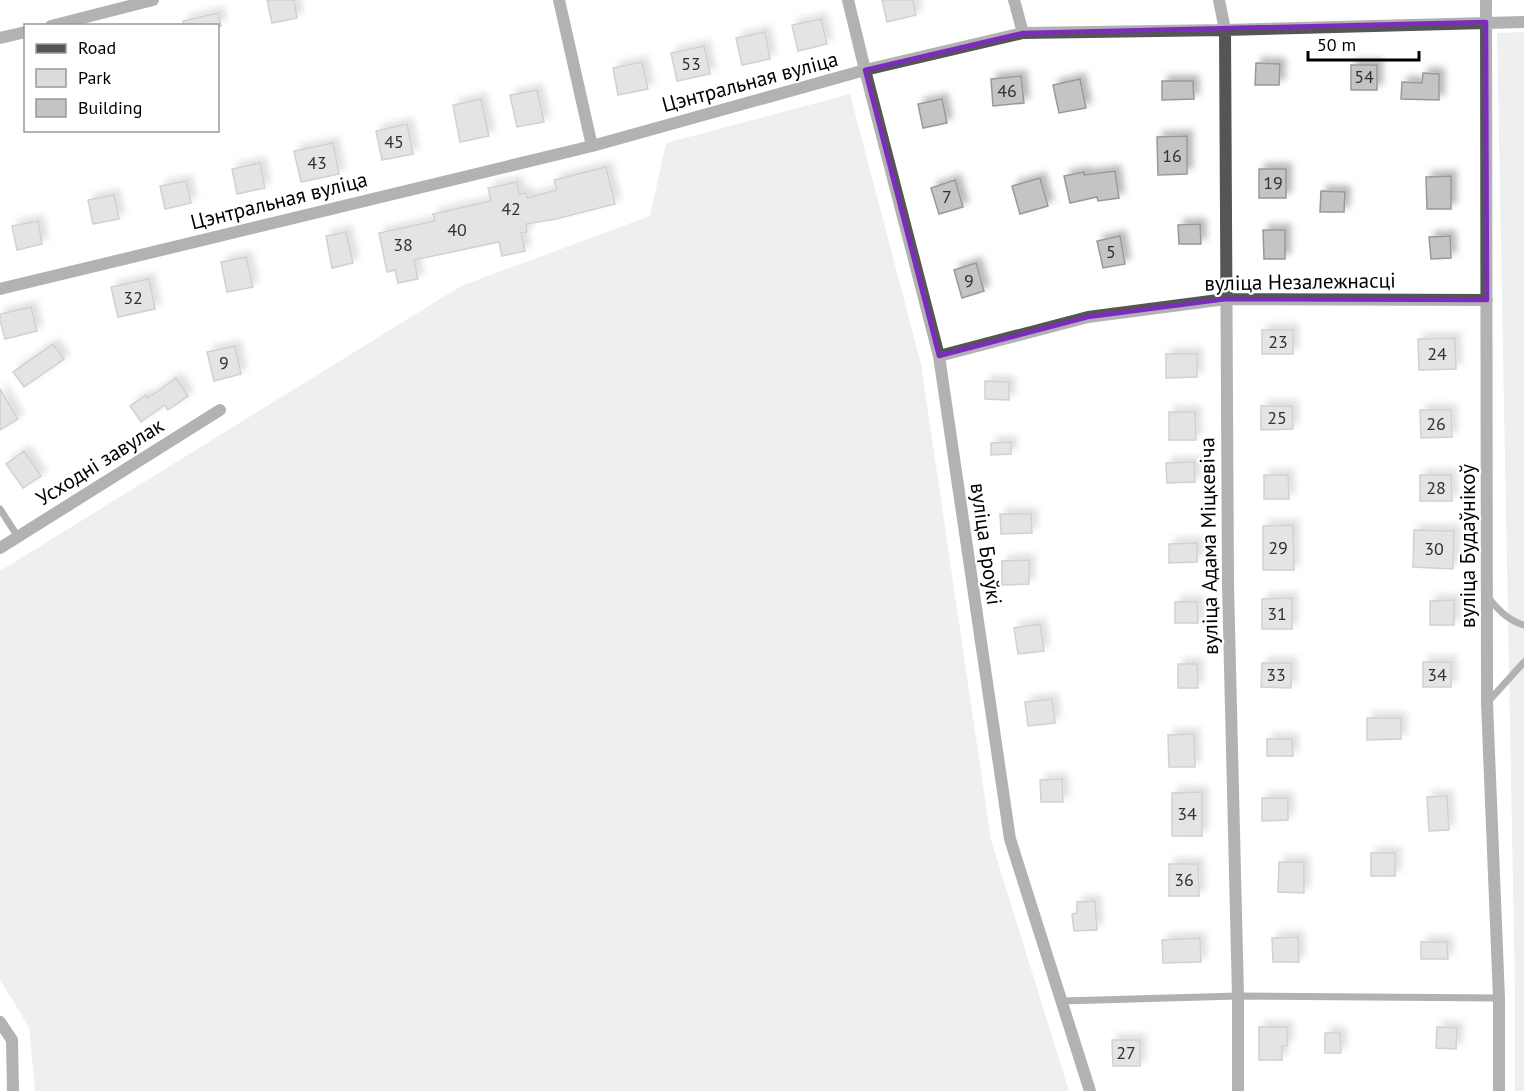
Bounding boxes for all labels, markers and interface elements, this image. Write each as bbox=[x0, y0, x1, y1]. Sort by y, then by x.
legend bbox=[24, 24, 219, 132]
scale bar bbox=[1308, 24, 1419, 62]
text: 50 m bbox=[1317, 33, 1356, 56]
text: Road bbox=[78, 36, 116, 59]
street label: Цэнтральная вуліца bbox=[659, 45, 841, 118]
house number: 53 bbox=[681, 52, 701, 75]
house number: 54 bbox=[1354, 65, 1374, 88]
text: Park bbox=[78, 66, 111, 89]
house number: 46 bbox=[997, 79, 1017, 102]
text: Building bbox=[78, 96, 142, 119]
house number: 45 bbox=[384, 130, 404, 153]
house number: 16 bbox=[1162, 144, 1182, 167]
house number: 43 bbox=[307, 151, 327, 174]
street label: Цэнтральная вуліца bbox=[188, 165, 370, 236]
house number: 19 bbox=[1263, 171, 1283, 194]
house number: 7 bbox=[942, 185, 952, 208]
house number: 42 bbox=[501, 197, 521, 220]
house number: 40 bbox=[447, 218, 467, 241]
house number: 38 bbox=[393, 233, 413, 256]
house number: 5 bbox=[1106, 240, 1116, 263]
street label: вуліца Незалежнасці bbox=[1204, 266, 1396, 297]
house number: 9 bbox=[964, 269, 974, 292]
house number: 32 bbox=[123, 286, 143, 309]
house number: 23 bbox=[1268, 330, 1288, 353]
house number: 24 bbox=[1427, 342, 1447, 365]
house number: 9 bbox=[219, 351, 229, 374]
house number: 25 bbox=[1267, 406, 1287, 429]
street label: Усходні завулак bbox=[31, 412, 169, 512]
house number: 26 bbox=[1426, 412, 1446, 435]
street label: вуліца Адама Міцкевіча bbox=[1193, 437, 1224, 655]
street label: вуліца Будаўнікоў bbox=[1454, 464, 1481, 628]
house number: 28 bbox=[1426, 476, 1446, 499]
street label: вуліца Броўкі bbox=[965, 481, 1008, 607]
house number: 29 bbox=[1268, 536, 1288, 559]
house number: 30 bbox=[1424, 537, 1444, 560]
house number: 31 bbox=[1267, 602, 1287, 625]
house number: 33 bbox=[1266, 663, 1286, 686]
house number: 34 bbox=[1427, 663, 1447, 686]
house number: 34 bbox=[1177, 802, 1197, 825]
house number: 36 bbox=[1174, 868, 1194, 891]
house number: 27 bbox=[1116, 1041, 1136, 1064]

